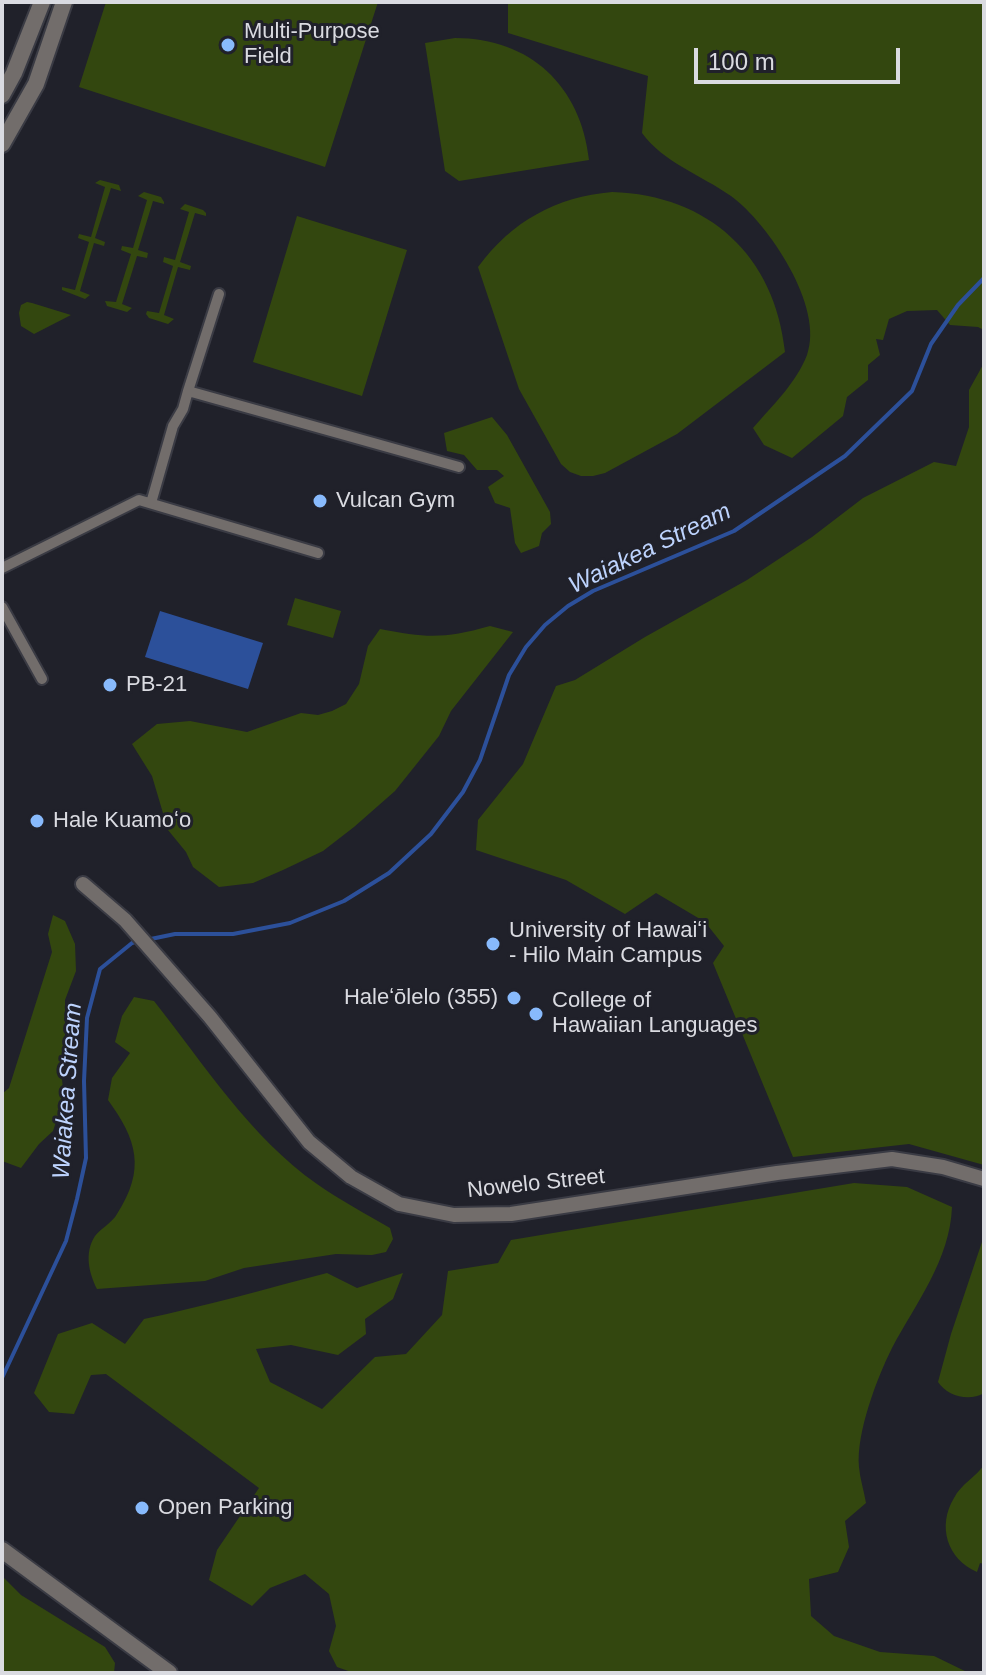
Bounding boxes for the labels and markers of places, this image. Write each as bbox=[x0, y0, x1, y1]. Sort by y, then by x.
place label: Multi-Purpose Field bbox=[244, 19, 380, 70]
marker: Multi-Purpose Field bbox=[219, 36, 237, 54]
place label: Vulcan Gym bbox=[336, 488, 455, 514]
marker: Vulcan Gym bbox=[311, 492, 329, 510]
place label: PB-21 bbox=[126, 672, 187, 698]
marker: PB-21 bbox=[101, 676, 119, 694]
place label: Hale Kuamoʻo bbox=[53, 808, 191, 834]
marker: Hale Kuamoʻo bbox=[28, 812, 46, 830]
place label: University of Hawaiʻi - Hilo Main Campus bbox=[509, 918, 707, 970]
marker: University of Hawaiʻi - Hilo Main Campus bbox=[484, 935, 502, 953]
place label: Haleʻōlelo (355) bbox=[344, 985, 498, 1011]
place label: College of Hawaiian Languages bbox=[552, 988, 757, 1040]
marker: Haleʻōlelo (355) bbox=[505, 989, 523, 1007]
marker: College of Hawaiian Languages bbox=[527, 1005, 545, 1023]
place label: Open Parking bbox=[158, 1495, 293, 1521]
marker: Open Parking bbox=[133, 1499, 151, 1517]

